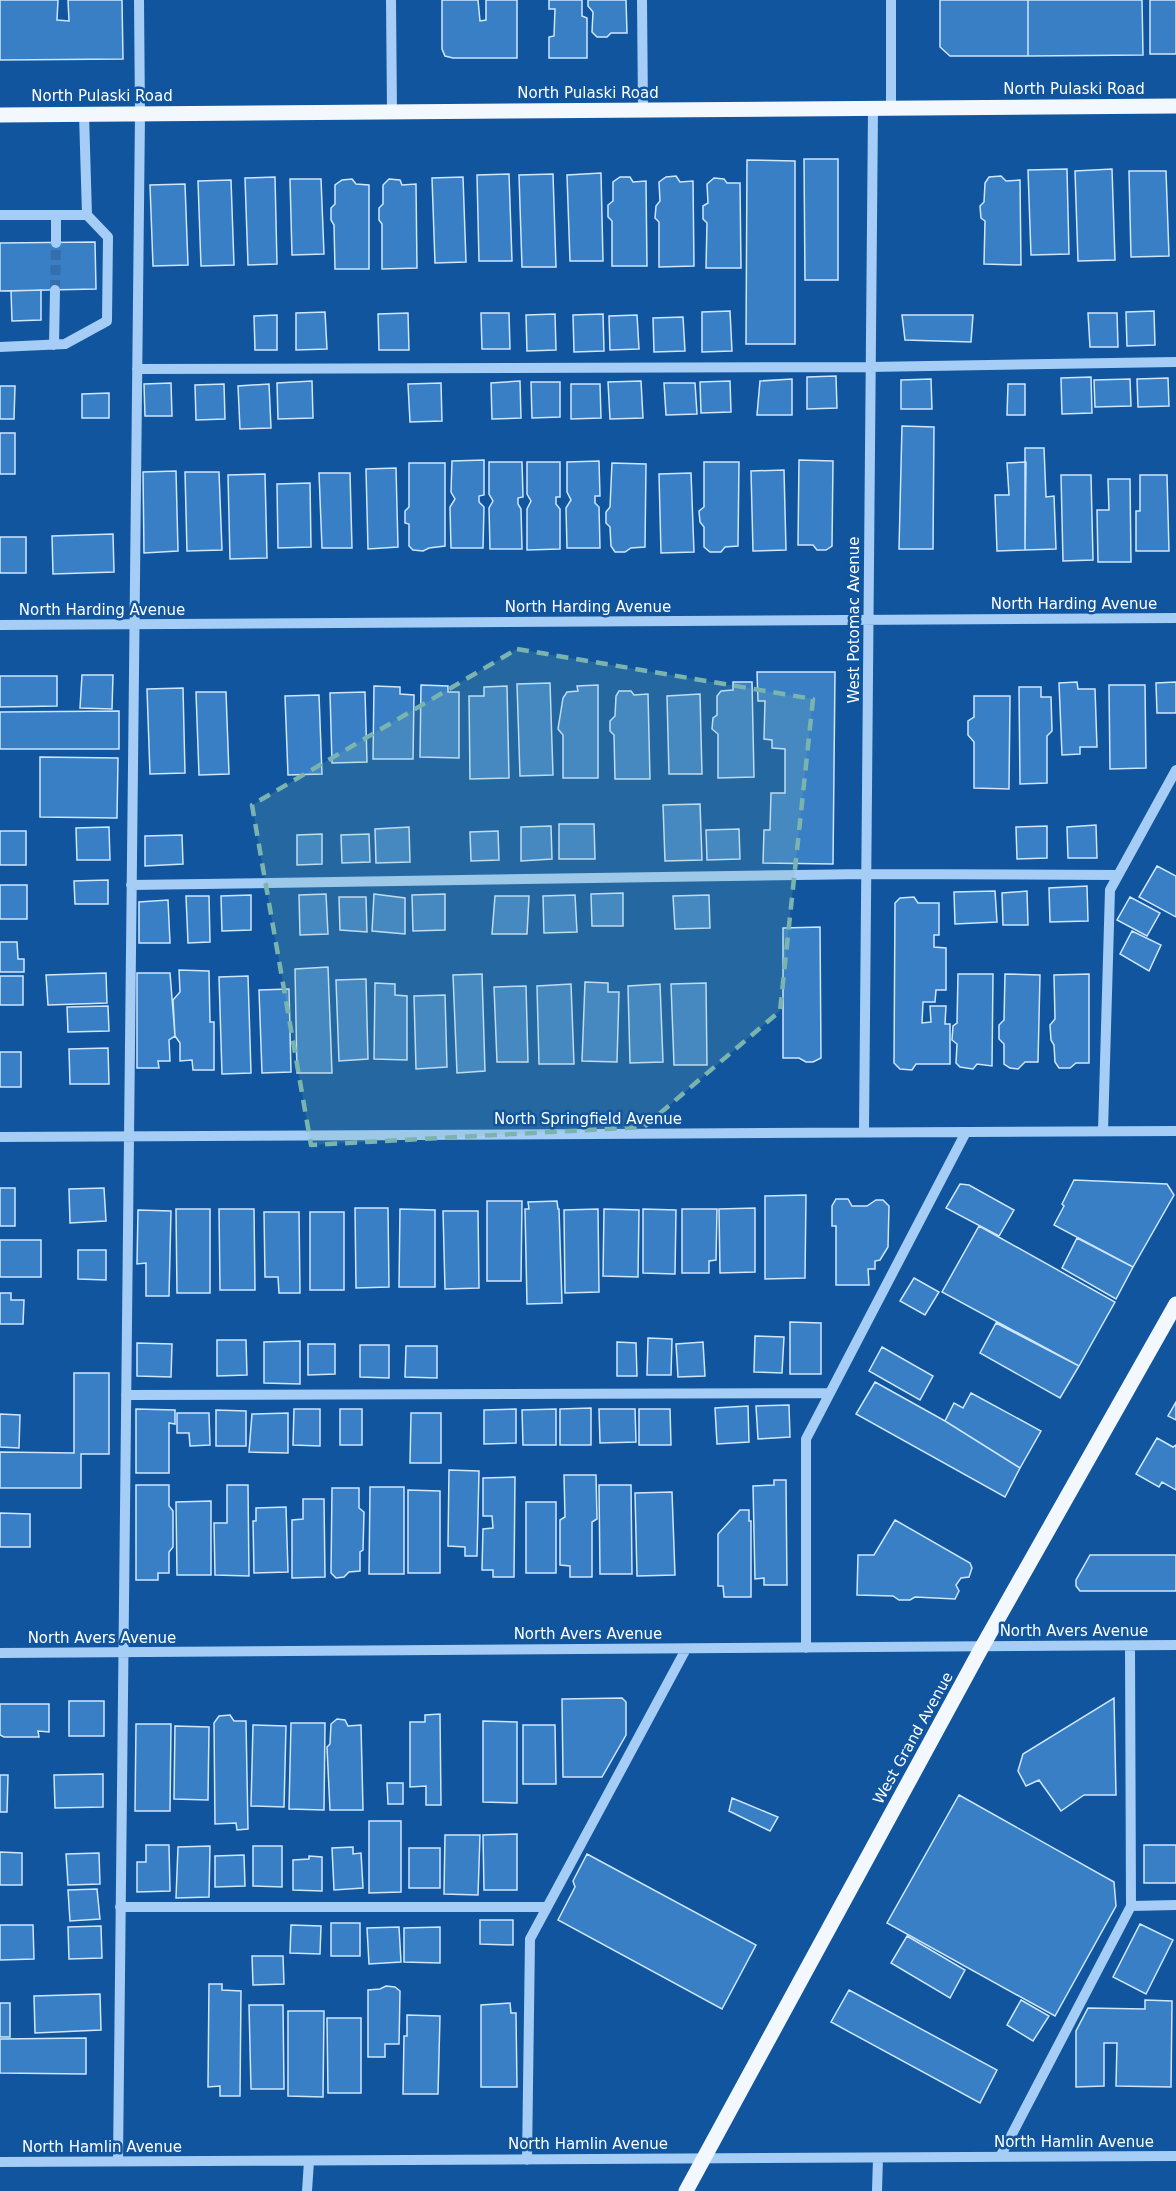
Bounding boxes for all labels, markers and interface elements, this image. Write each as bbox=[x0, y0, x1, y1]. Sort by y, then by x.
street label: North Pulaski Road bbox=[1003, 80, 1145, 98]
street label: North Pulaski Road bbox=[517, 84, 659, 102]
street label: North Pulaski Road bbox=[31, 87, 173, 105]
street label: West Potomac Avenue bbox=[845, 537, 863, 703]
street label: North Harding Avenue bbox=[991, 595, 1157, 613]
street label: North Harding Avenue bbox=[505, 598, 671, 616]
street label: North Harding Avenue bbox=[19, 601, 185, 619]
street label: North Springfield Avenue bbox=[494, 1110, 682, 1128]
street label: North Avers Avenue bbox=[1000, 1622, 1148, 1640]
street label: North Avers Avenue bbox=[514, 1625, 662, 1643]
street label: North Avers Avenue bbox=[28, 1629, 176, 1647]
street label: West Grand Avenue bbox=[869, 1669, 957, 1807]
street label: North Hamlin Avenue bbox=[994, 2133, 1154, 2151]
street label: North Hamlin Avenue bbox=[508, 2135, 668, 2153]
street label: North Hamlin Avenue bbox=[22, 2138, 182, 2156]

